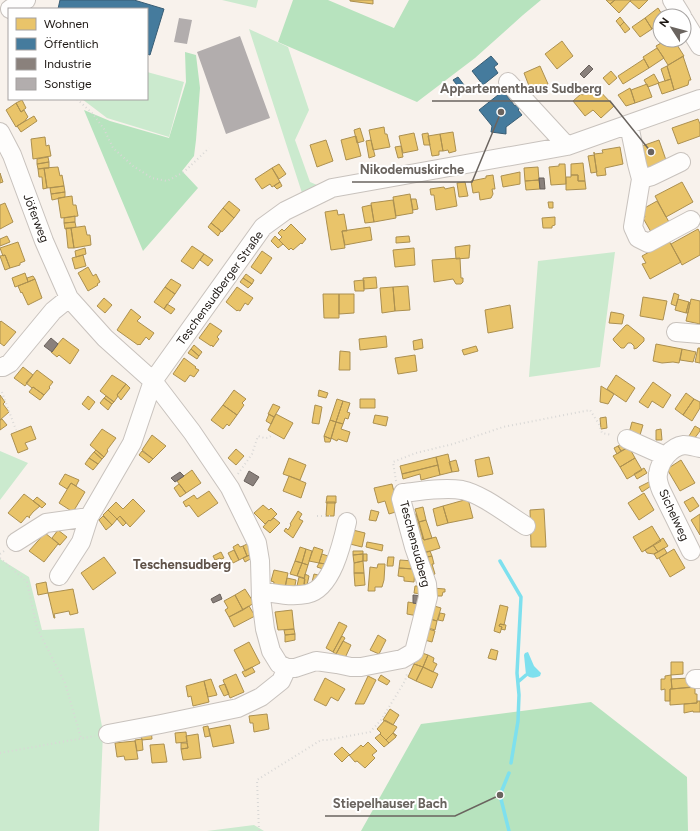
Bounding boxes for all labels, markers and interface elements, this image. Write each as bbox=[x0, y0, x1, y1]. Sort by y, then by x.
legend bbox=[8, 8, 148, 100]
north arrow bbox=[652, 8, 692, 48]
text: N bbox=[657, 15, 672, 30]
text: Wohnen bbox=[44, 17, 89, 31]
text: Öffentlich bbox=[44, 37, 99, 51]
text: Industrie bbox=[44, 57, 92, 71]
callout: Appartementhaus Sudberg bbox=[432, 76, 610, 101]
text: Sonstige bbox=[44, 77, 92, 91]
text: Appartementhaus Sudberg bbox=[440, 81, 602, 96]
callout: Nikodemuskirche bbox=[352, 157, 472, 182]
text: Nikodemuskirche bbox=[360, 162, 464, 177]
street label: Jöferweg bbox=[20, 192, 52, 244]
street label: Teschensudberger Straße bbox=[174, 228, 266, 348]
street label: Sichelweg bbox=[656, 487, 692, 543]
street label: Teschensudberg bbox=[397, 499, 433, 589]
district label: Teschensudberg bbox=[133, 557, 231, 572]
callout: Stiepelhauser Bach bbox=[325, 791, 455, 816]
text: Stiepelhauser Bach bbox=[333, 796, 447, 811]

